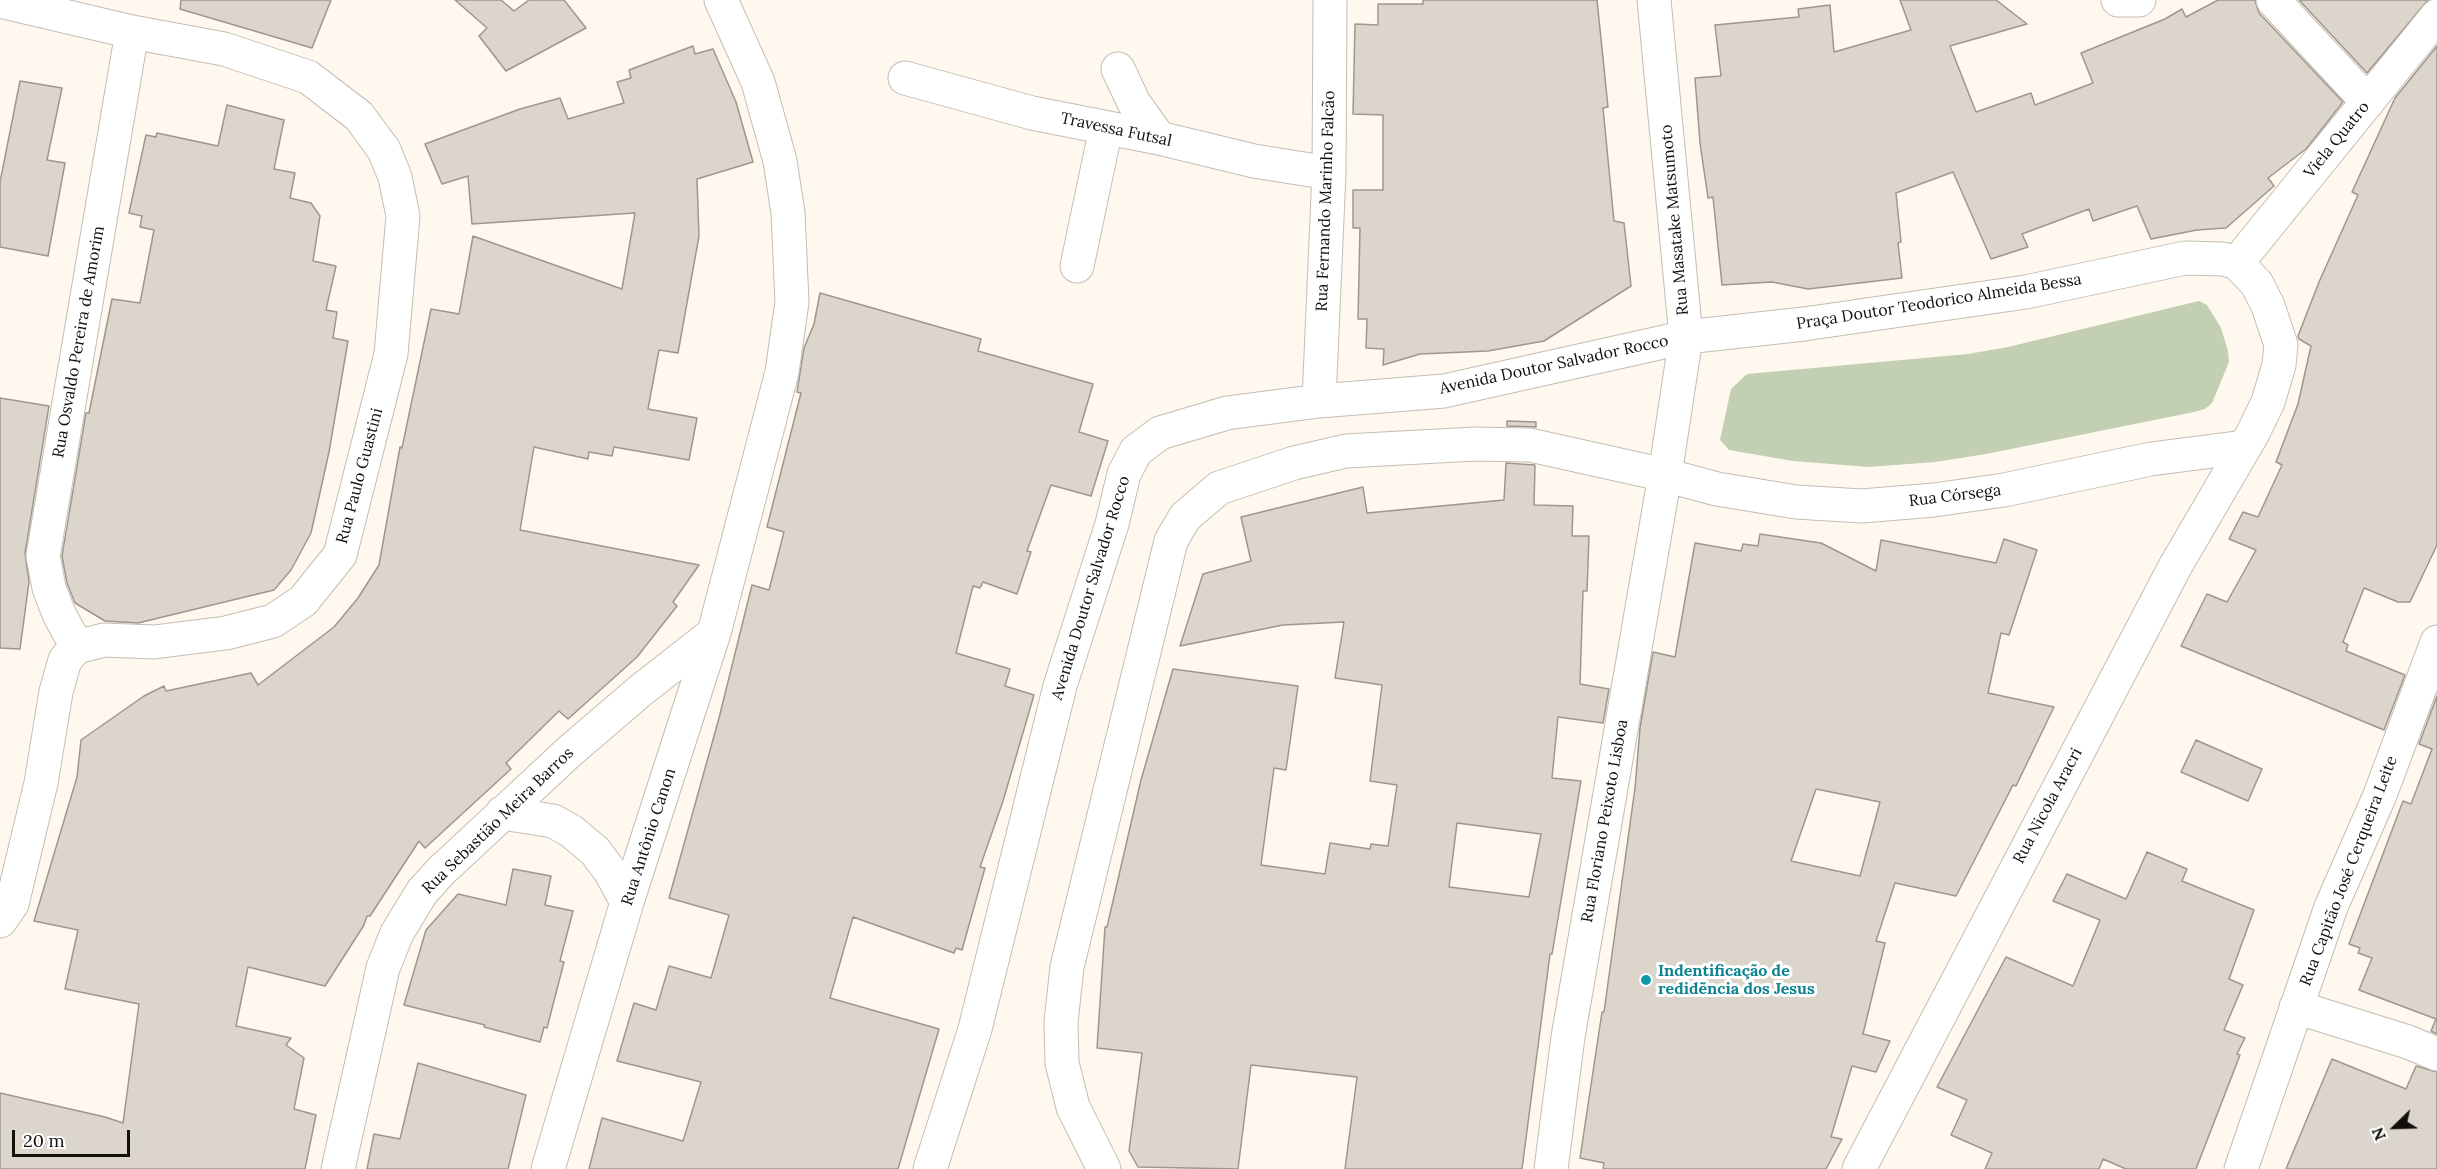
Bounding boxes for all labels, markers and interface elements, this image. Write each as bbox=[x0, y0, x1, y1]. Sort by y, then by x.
street label: Rua Fernando Marinho Falcão bbox=[1313, 90, 1339, 312]
street label: Viela Quatro bbox=[2300, 98, 2374, 182]
street label: Travessa Futsal bbox=[1059, 109, 1173, 151]
street label: Rua Masatake Matsumoto bbox=[1657, 124, 1693, 316]
street label: Rua Osvaldo Pereira de Amorim bbox=[49, 225, 109, 459]
street label: Praça Doutor Teodorico Almeida Bessa bbox=[1795, 270, 2083, 334]
street label: Avenida Doutor Salvador Rocco bbox=[1438, 331, 1670, 399]
street label: Rua Paulo Guastini bbox=[333, 406, 387, 546]
street label: Avenida Doutor Salvador Rocco bbox=[1048, 474, 1134, 702]
street label: Rua Córsega bbox=[1908, 481, 2002, 511]
street label: Rua Floriano Peixoto Lisboa bbox=[1578, 718, 1632, 924]
street label: Rua Sebastião Meira Barros bbox=[418, 744, 578, 898]
street label: Rua Nicola Aracri bbox=[2009, 745, 2087, 867]
street label: Rua Capitão José Cerqueira Leite bbox=[2296, 753, 2402, 989]
street label: Rua Antônio Canon bbox=[618, 766, 680, 908]
place label: Indentificação de redidẽncia dos Jesus bbox=[1658, 961, 1815, 999]
marker: Indentificação de redidẽncia dos Jesus bbox=[1639, 973, 1653, 987]
north arrow bbox=[2365, 1097, 2425, 1157]
scale bar bbox=[15, 1118, 134, 1156]
text: N bbox=[2367, 1124, 2390, 1144]
text: 20 m bbox=[23, 1129, 65, 1152]

